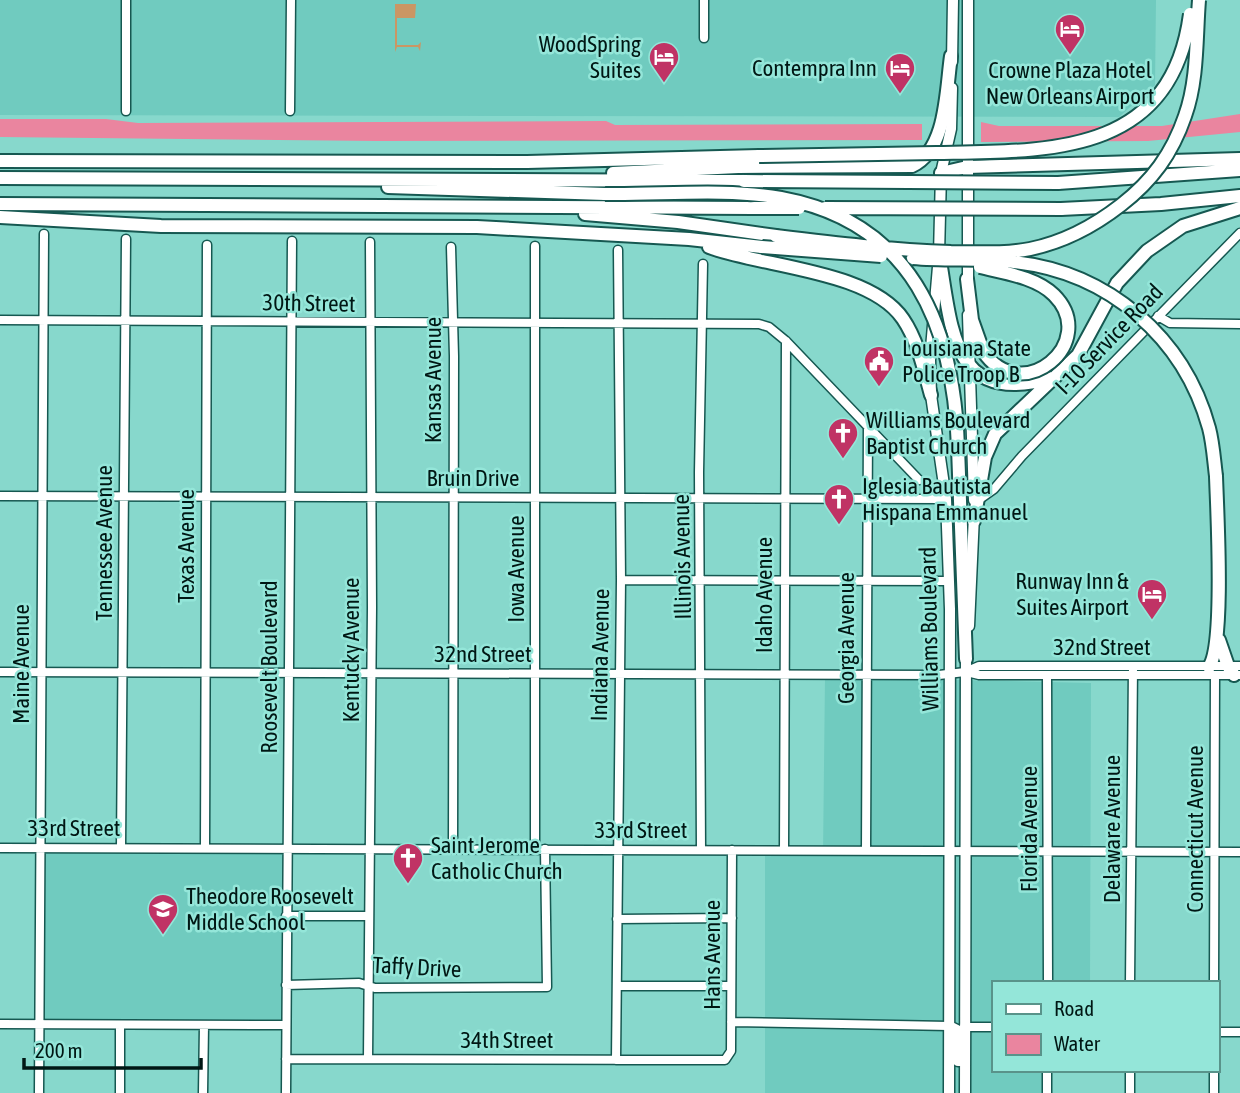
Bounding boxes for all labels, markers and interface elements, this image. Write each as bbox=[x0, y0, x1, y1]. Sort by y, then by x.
hotel icon: Crowne Plaza Hotel New Orleans Airport bbox=[1053, 12, 1087, 56]
place label: WoodSpring Suites bbox=[539, 31, 641, 83]
hotel icon: WoodSpring Suites bbox=[647, 40, 681, 84]
hotel icon: Contempra Inn bbox=[883, 51, 917, 95]
place label: Contempra Inn bbox=[752, 55, 877, 81]
place label: Crowne Plaza Hotel New Orleans Airport bbox=[986, 57, 1154, 109]
street label: I-10 Service Road bbox=[1050, 279, 1168, 399]
street label: 30th Street bbox=[262, 289, 356, 317]
street label: Kansas Avenue bbox=[420, 317, 446, 443]
place label: Louisiana State Police Troop B bbox=[902, 335, 1031, 387]
public building icon: Louisiana State Police Troop B bbox=[862, 344, 896, 388]
place label: Williams Boulevard Baptist Church bbox=[866, 407, 1031, 459]
church icon: Williams Boulevard Baptist Church bbox=[826, 416, 860, 460]
street label: Tennessee Avenue bbox=[91, 465, 117, 621]
street label: Bruin Drive bbox=[426, 465, 520, 491]
place label: Iglesia Bautista Hispana Emmanuel bbox=[862, 473, 1028, 525]
church icon: Iglesia Bautista Hispana Emmanuel bbox=[822, 482, 856, 526]
street label: Texas Avenue bbox=[173, 489, 199, 603]
street label: Illinois Avenue bbox=[668, 494, 696, 620]
street label: Iowa Avenue bbox=[503, 515, 529, 623]
street label: Idaho Avenue bbox=[751, 537, 777, 653]
street label: Williams Boulevard bbox=[915, 547, 943, 711]
place label: Runway Inn & Suites Airport bbox=[1015, 568, 1129, 620]
street label: Georgia Avenue bbox=[833, 572, 859, 704]
street label: Kentucky Avenue bbox=[338, 577, 364, 723]
hotel icon: Runway Inn & Suites Airport bbox=[1135, 577, 1169, 621]
street label: Roosevelt Boulevard bbox=[256, 580, 282, 754]
street label: Indiana Avenue bbox=[586, 588, 614, 722]
street label: Maine Avenue bbox=[8, 604, 34, 724]
street label: 32nd Street bbox=[1053, 634, 1151, 660]
street label: 32nd Street bbox=[434, 641, 532, 667]
street label: Connecticut Avenue bbox=[1182, 745, 1208, 913]
street label: Delaware Avenue bbox=[1099, 755, 1125, 903]
street label: Florida Avenue bbox=[1016, 766, 1042, 892]
street label: 33rd Street bbox=[28, 815, 120, 841]
street label: 33rd Street bbox=[595, 817, 687, 843]
place label: Saint Jerome Catholic Church bbox=[431, 832, 563, 884]
church icon: Saint Jerome Catholic Church bbox=[391, 841, 425, 885]
place label: Theodore Roosevelt Middle School bbox=[186, 883, 354, 935]
school or university icon: Theodore Roosevelt Middle School bbox=[146, 892, 180, 936]
street label: Hans Avenue bbox=[699, 900, 725, 1010]
street label: Taffy Drive bbox=[372, 952, 462, 982]
legend bbox=[992, 981, 1219, 1072]
text: Road bbox=[1054, 996, 1094, 1020]
scale bar bbox=[24, 1026, 201, 1070]
street label: 34th Street bbox=[460, 1027, 554, 1053]
text: Water bbox=[1054, 1031, 1101, 1055]
text: 200 m bbox=[35, 1038, 83, 1062]

